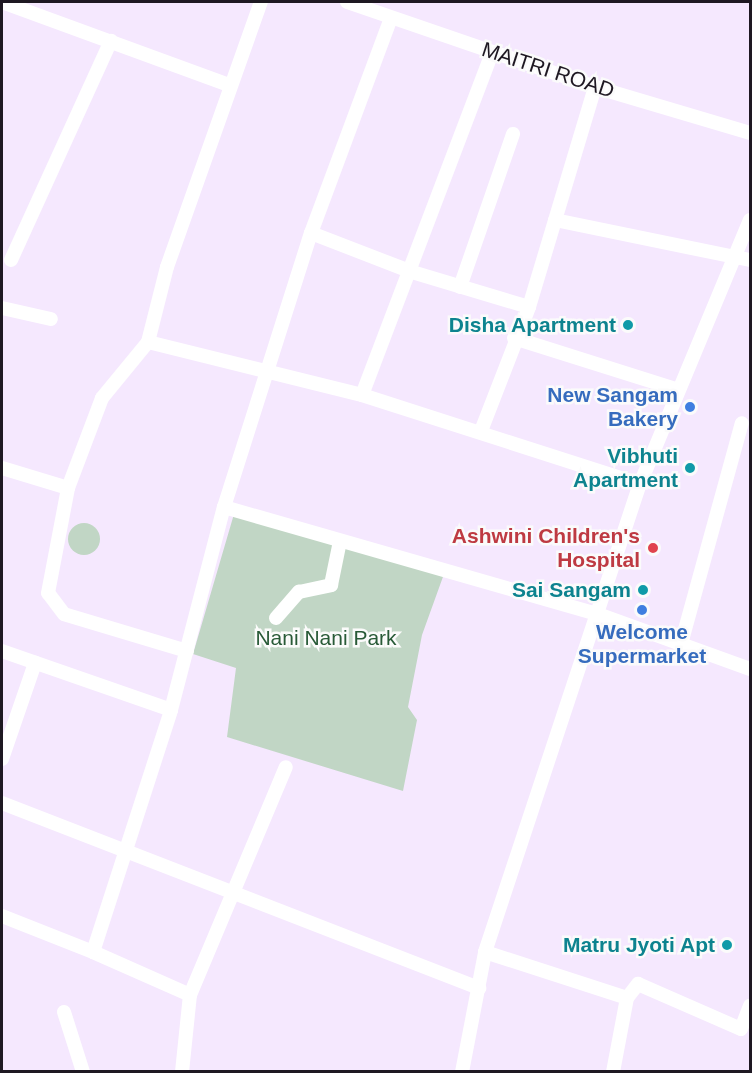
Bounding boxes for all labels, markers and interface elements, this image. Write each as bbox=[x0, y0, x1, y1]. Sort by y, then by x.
street label: MAITRI ROAD bbox=[479, 37, 617, 103]
place label: Disha Apartment bbox=[448, 312, 616, 338]
marker: Disha Apartment bbox=[621, 318, 635, 332]
place label: New Sangam Bakery bbox=[547, 382, 678, 432]
marker: New Sangam Bakery bbox=[683, 400, 697, 414]
place label: Vibhuti Apartment bbox=[573, 443, 678, 493]
marker: Vibhuti Apartment bbox=[683, 461, 697, 475]
place label: Ashwini Children's Hospital bbox=[452, 523, 640, 573]
marker: Ashwini Children's Hospital bbox=[644, 539, 662, 557]
place label: Sai Sangam bbox=[512, 577, 631, 603]
marker: Sai Sangam bbox=[636, 583, 650, 597]
marker: Welcome Supermarket bbox=[635, 603, 649, 617]
place label: Welcome Supermarket bbox=[578, 619, 706, 669]
park label: Nani Nani Park bbox=[255, 625, 397, 651]
place label: Matru Jyoti Apt bbox=[562, 932, 715, 958]
marker: Matru Jyoti Apt bbox=[720, 938, 734, 952]

